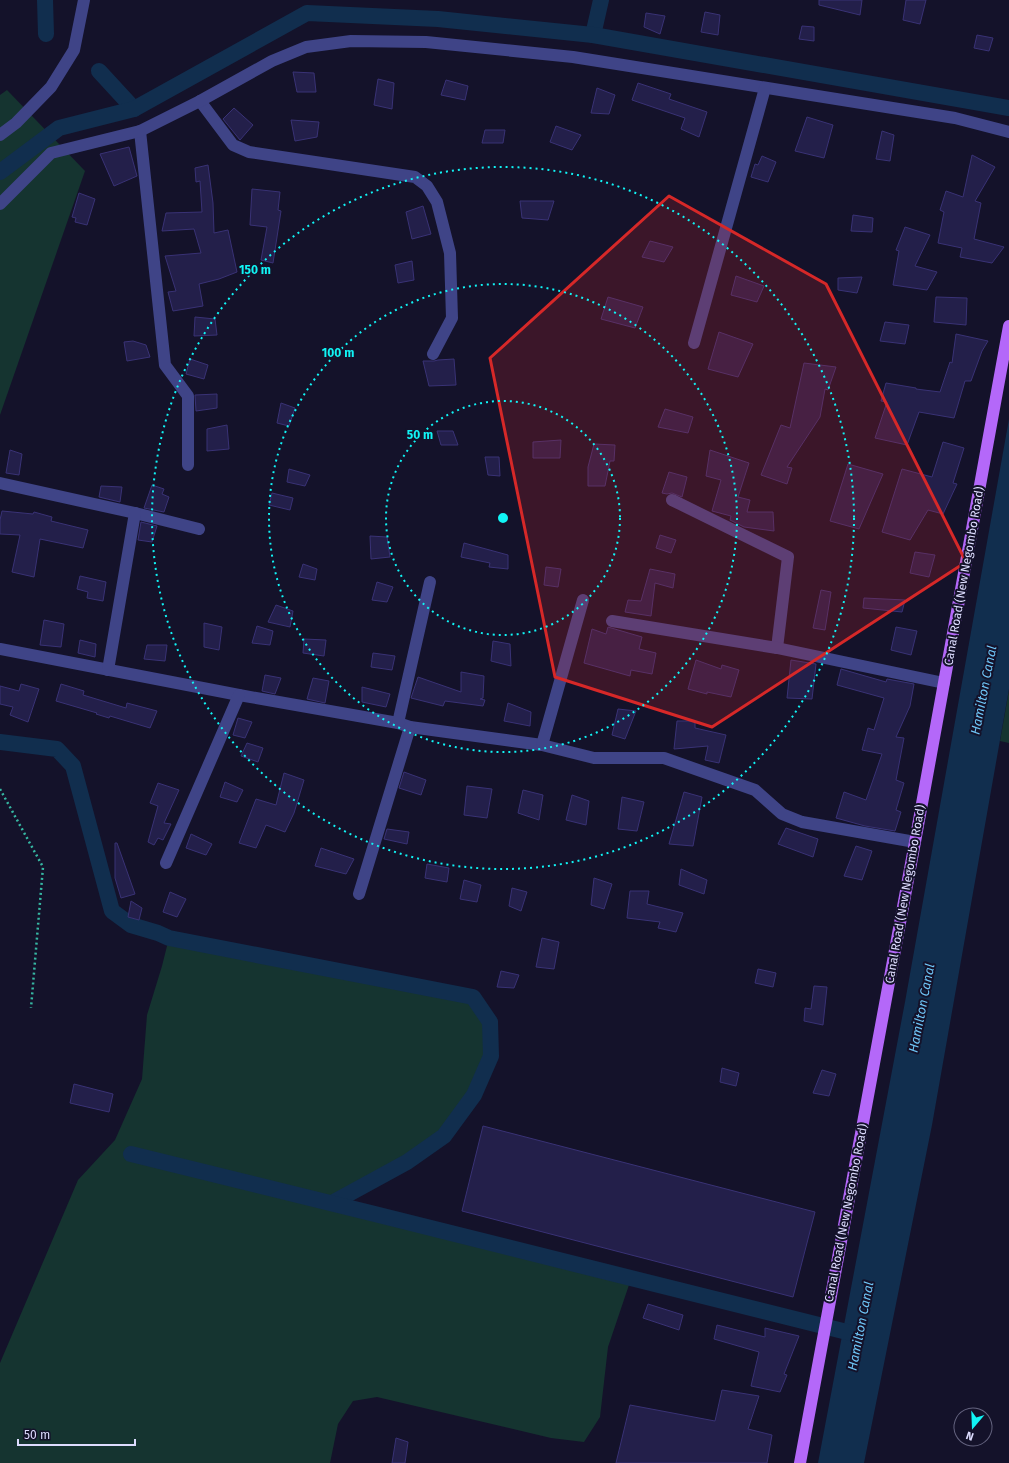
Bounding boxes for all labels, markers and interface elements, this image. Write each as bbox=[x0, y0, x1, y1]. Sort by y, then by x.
text: 150 m bbox=[239, 263, 271, 277]
text: 100 m bbox=[322, 346, 354, 360]
text: 50 m bbox=[407, 428, 433, 442]
street label: Canal Road (New Negombo Road) bbox=[941, 485, 987, 667]
centre of rings bbox=[496, 511, 510, 525]
water label: Hamilton Canal bbox=[968, 644, 1000, 736]
street label: Canal Road (New Negombo Road) bbox=[882, 803, 928, 985]
water label: Hamilton Canal bbox=[906, 962, 938, 1054]
street label: Canal Road (New Negombo Road) bbox=[822, 1122, 870, 1303]
water label: Hamilton Canal bbox=[845, 1280, 877, 1372]
north arrow bbox=[953, 1407, 993, 1447]
scale bar bbox=[18, 1421, 135, 1447]
text: 50 m bbox=[24, 1428, 50, 1442]
text: N bbox=[964, 1429, 975, 1443]

